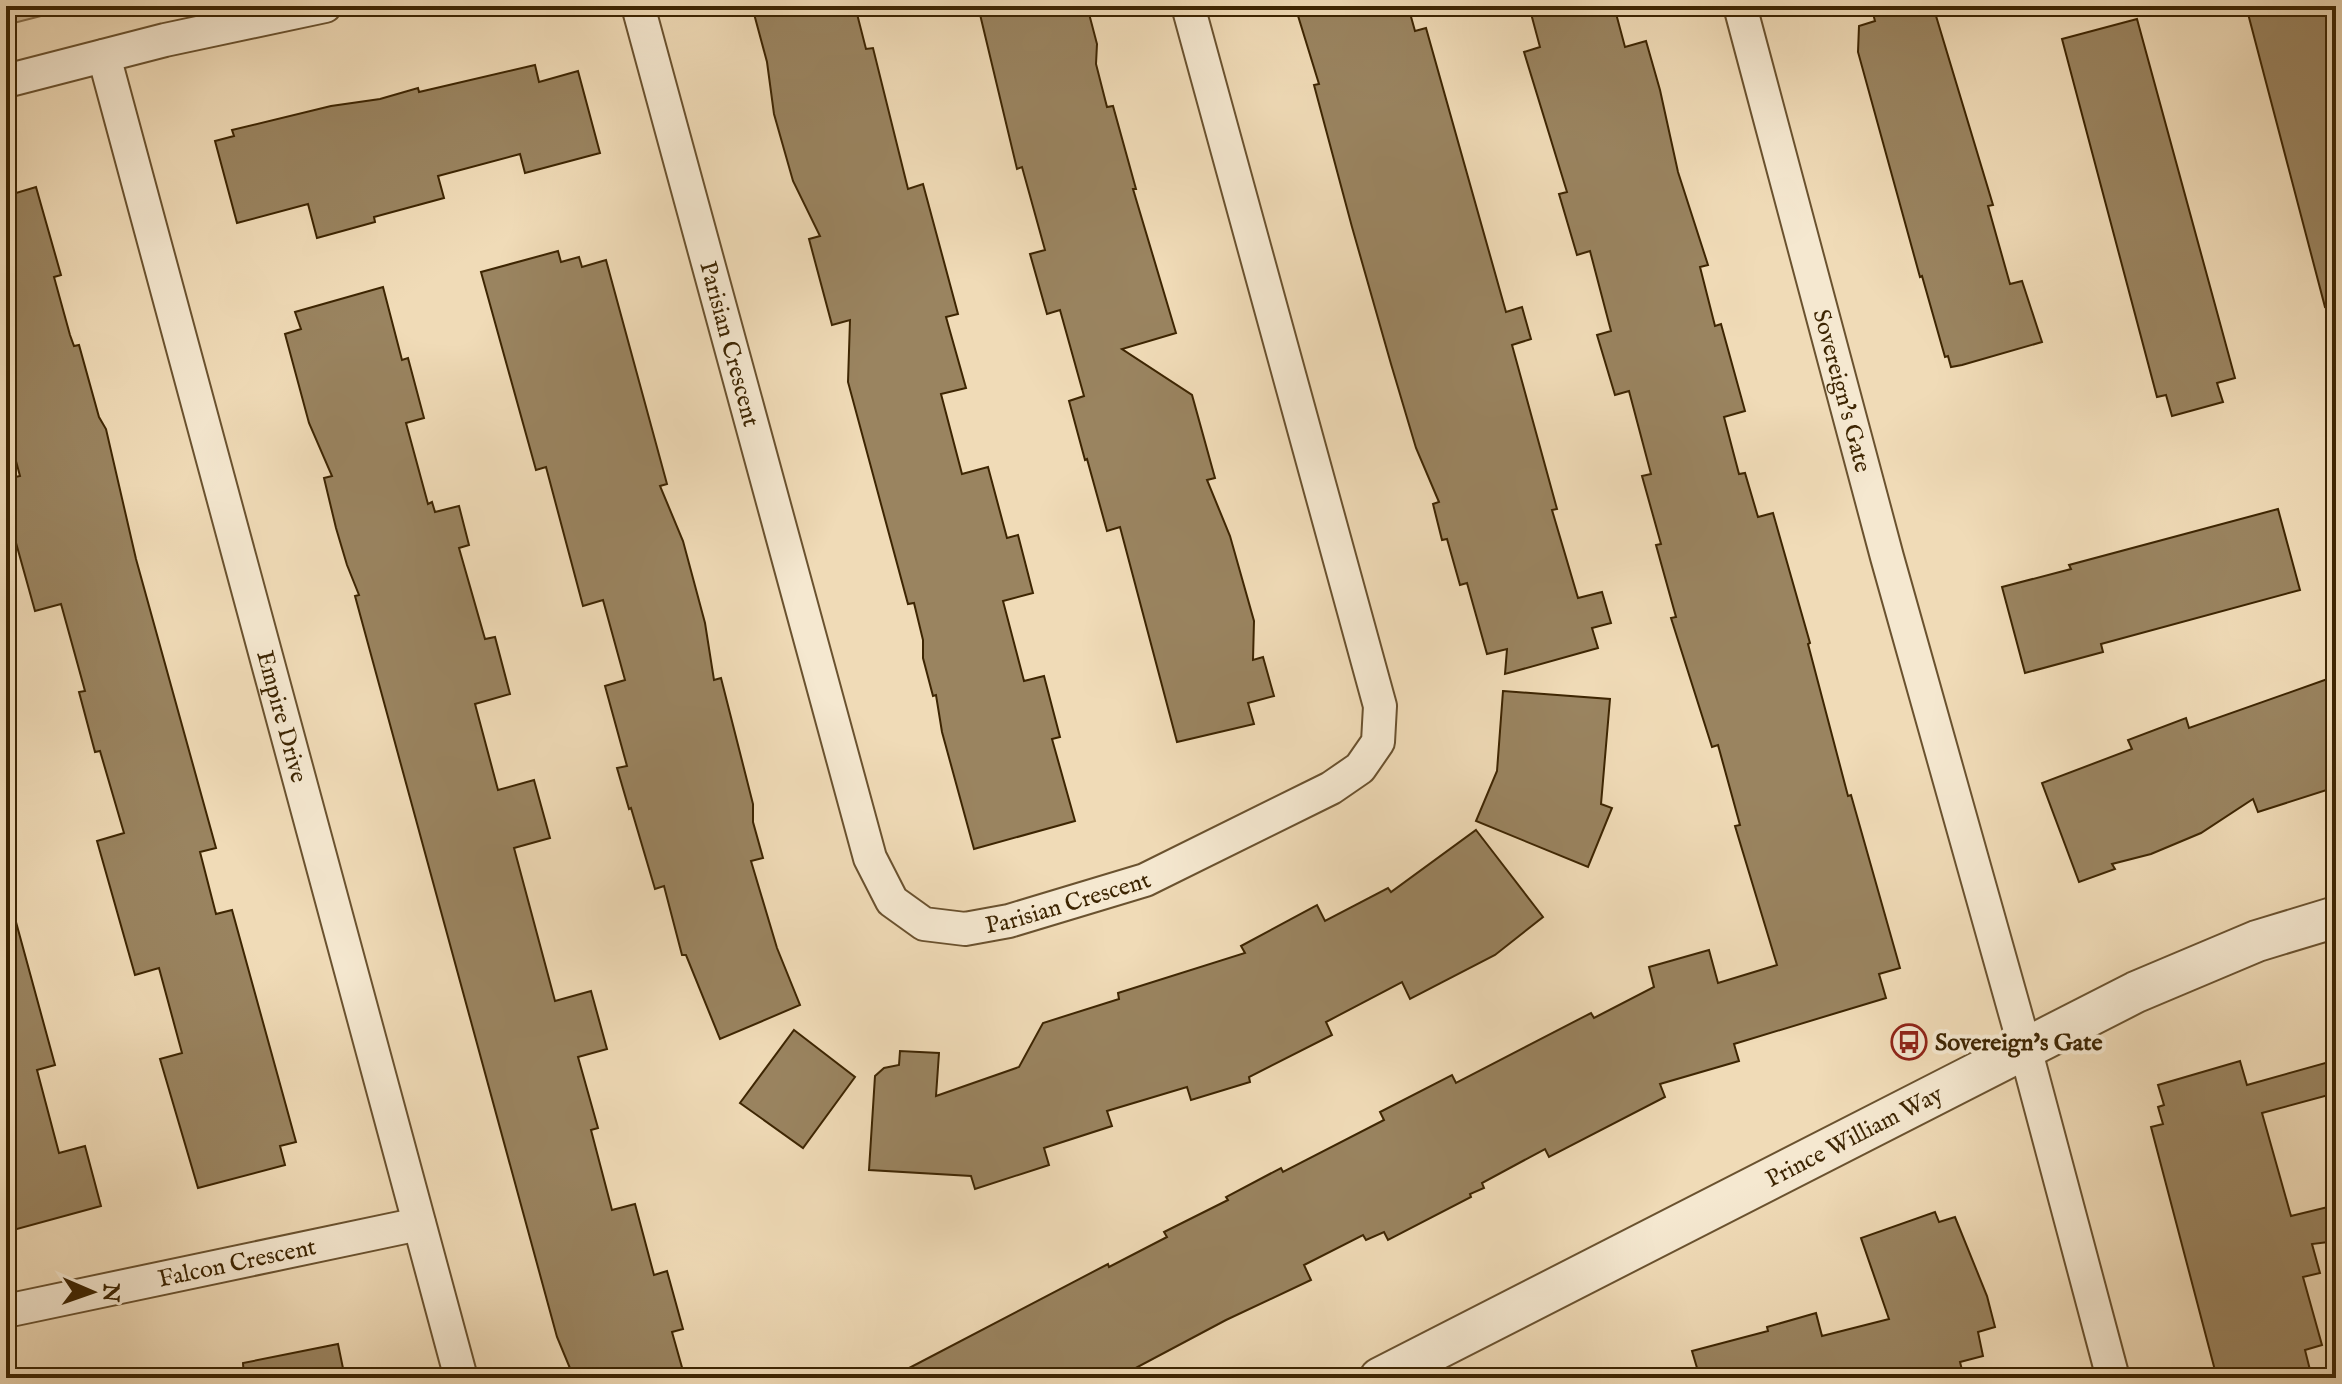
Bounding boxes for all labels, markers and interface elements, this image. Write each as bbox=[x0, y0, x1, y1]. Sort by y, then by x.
street label: Parisian Crescent bbox=[691, 258, 766, 430]
street label: Sovereign's Gate bbox=[1805, 306, 1878, 476]
street label: Empire Drive bbox=[248, 647, 314, 786]
street label: Parisian Crescent bbox=[983, 866, 1156, 942]
bus stop icon: Sovereign's Gate bbox=[1890, 1023, 1928, 1061]
place label: Sovereign's Gate bbox=[1935, 1028, 2102, 1059]
street label: Prince William Way bbox=[1761, 1079, 1948, 1196]
street label: Falcon Crescent bbox=[155, 1232, 319, 1296]
north arrow bbox=[52, 1252, 132, 1332]
text: N bbox=[96, 1282, 124, 1303]

